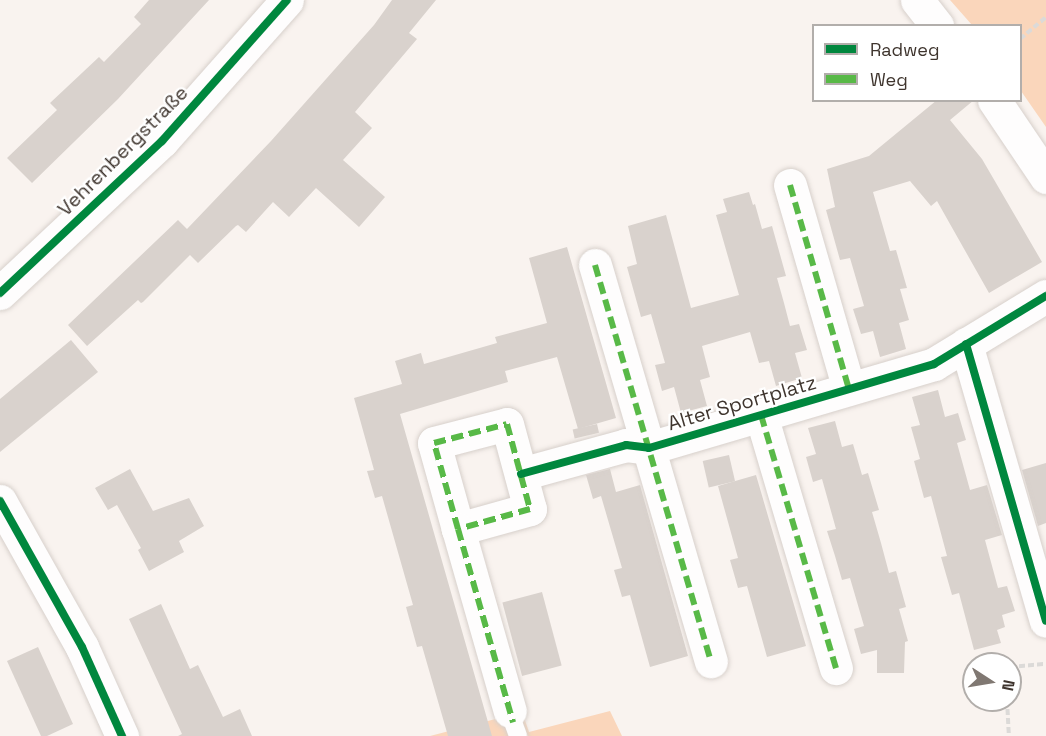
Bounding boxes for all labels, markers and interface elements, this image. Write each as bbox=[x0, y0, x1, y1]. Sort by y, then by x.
legend bbox=[812, 24, 1022, 102]
text: Radweg bbox=[870, 38, 940, 61]
text: Weg bbox=[870, 68, 908, 91]
street label: Vehrenbergstraße bbox=[53, 81, 193, 221]
street label: Alter Sportplatz bbox=[665, 370, 819, 436]
north arrow bbox=[962, 652, 1022, 712]
text: N bbox=[997, 678, 1020, 693]

